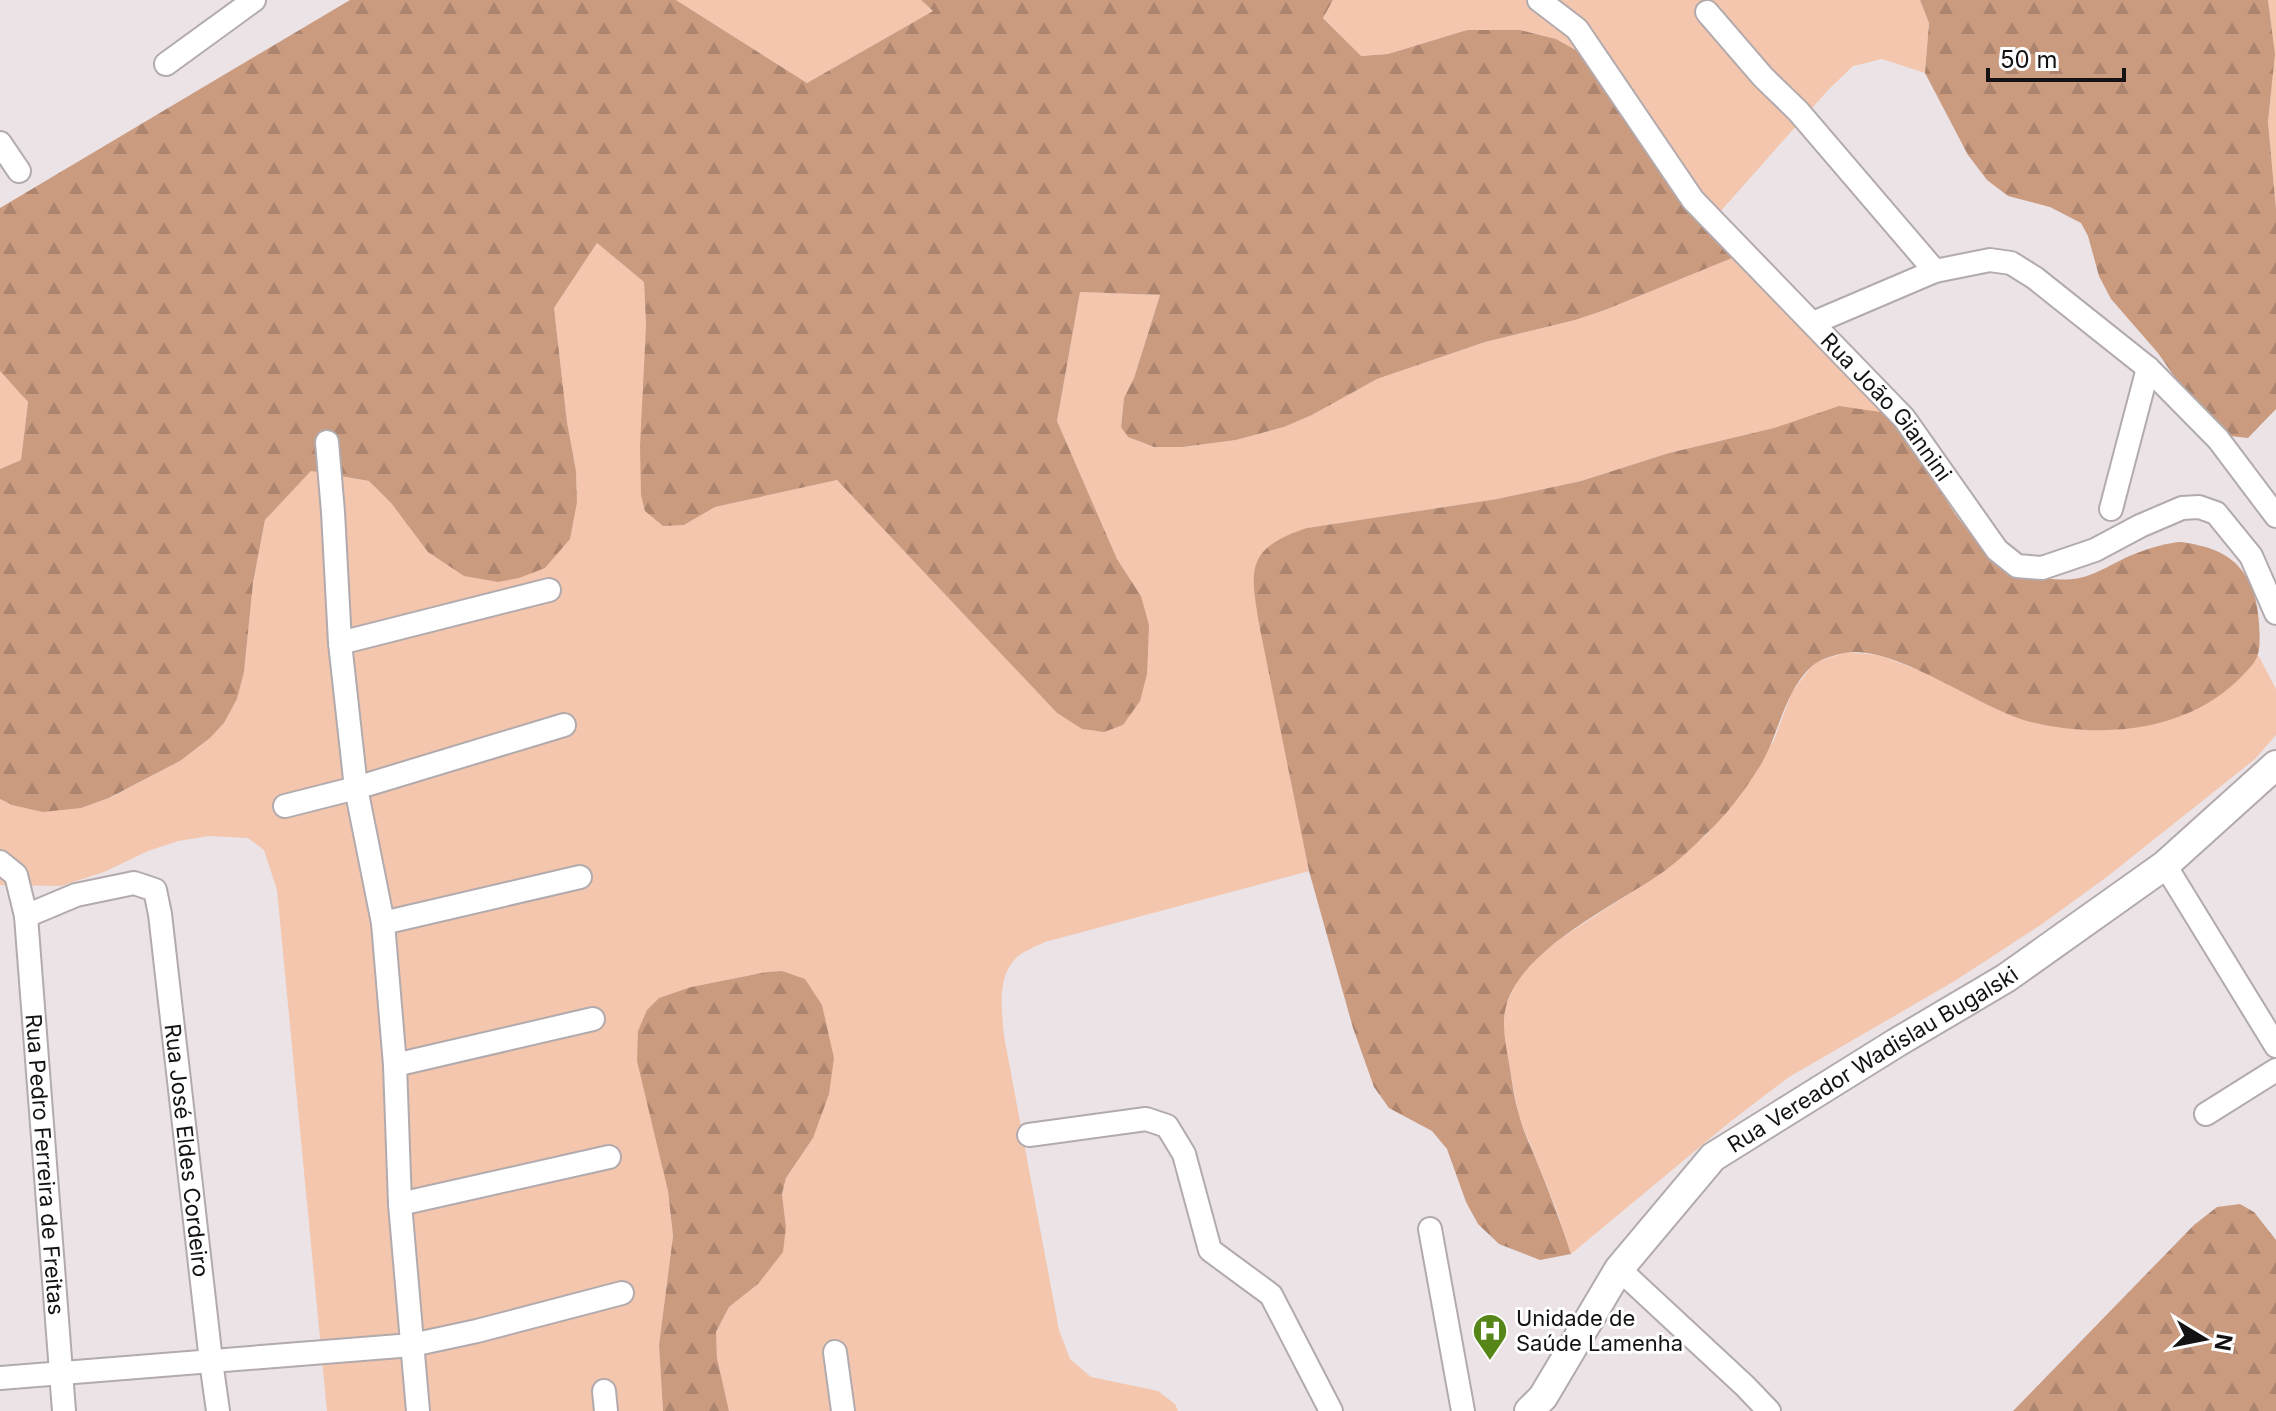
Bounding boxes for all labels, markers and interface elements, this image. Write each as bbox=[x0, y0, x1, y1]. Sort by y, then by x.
scale bar bbox=[1988, 32, 2124, 82]
text: 50 m bbox=[2000, 45, 2058, 74]
street label: Rua João Giannini bbox=[1816, 327, 1957, 486]
street label: Rua Vereador Wadislau Bugalski bbox=[1723, 961, 2023, 1158]
street label: Rua Pedro Ferreira de Freitas bbox=[21, 1013, 70, 1316]
street label: Rua José Eldes Cordeiro bbox=[160, 1022, 214, 1278]
north arrow bbox=[2164, 1299, 2244, 1379]
place label: Unidade de Saúde Lamenha bbox=[1516, 1305, 1683, 1356]
hospital icon: Unidade de Saúde Lamenha bbox=[1471, 1312, 1509, 1362]
text: N bbox=[2209, 1332, 2238, 1353]

